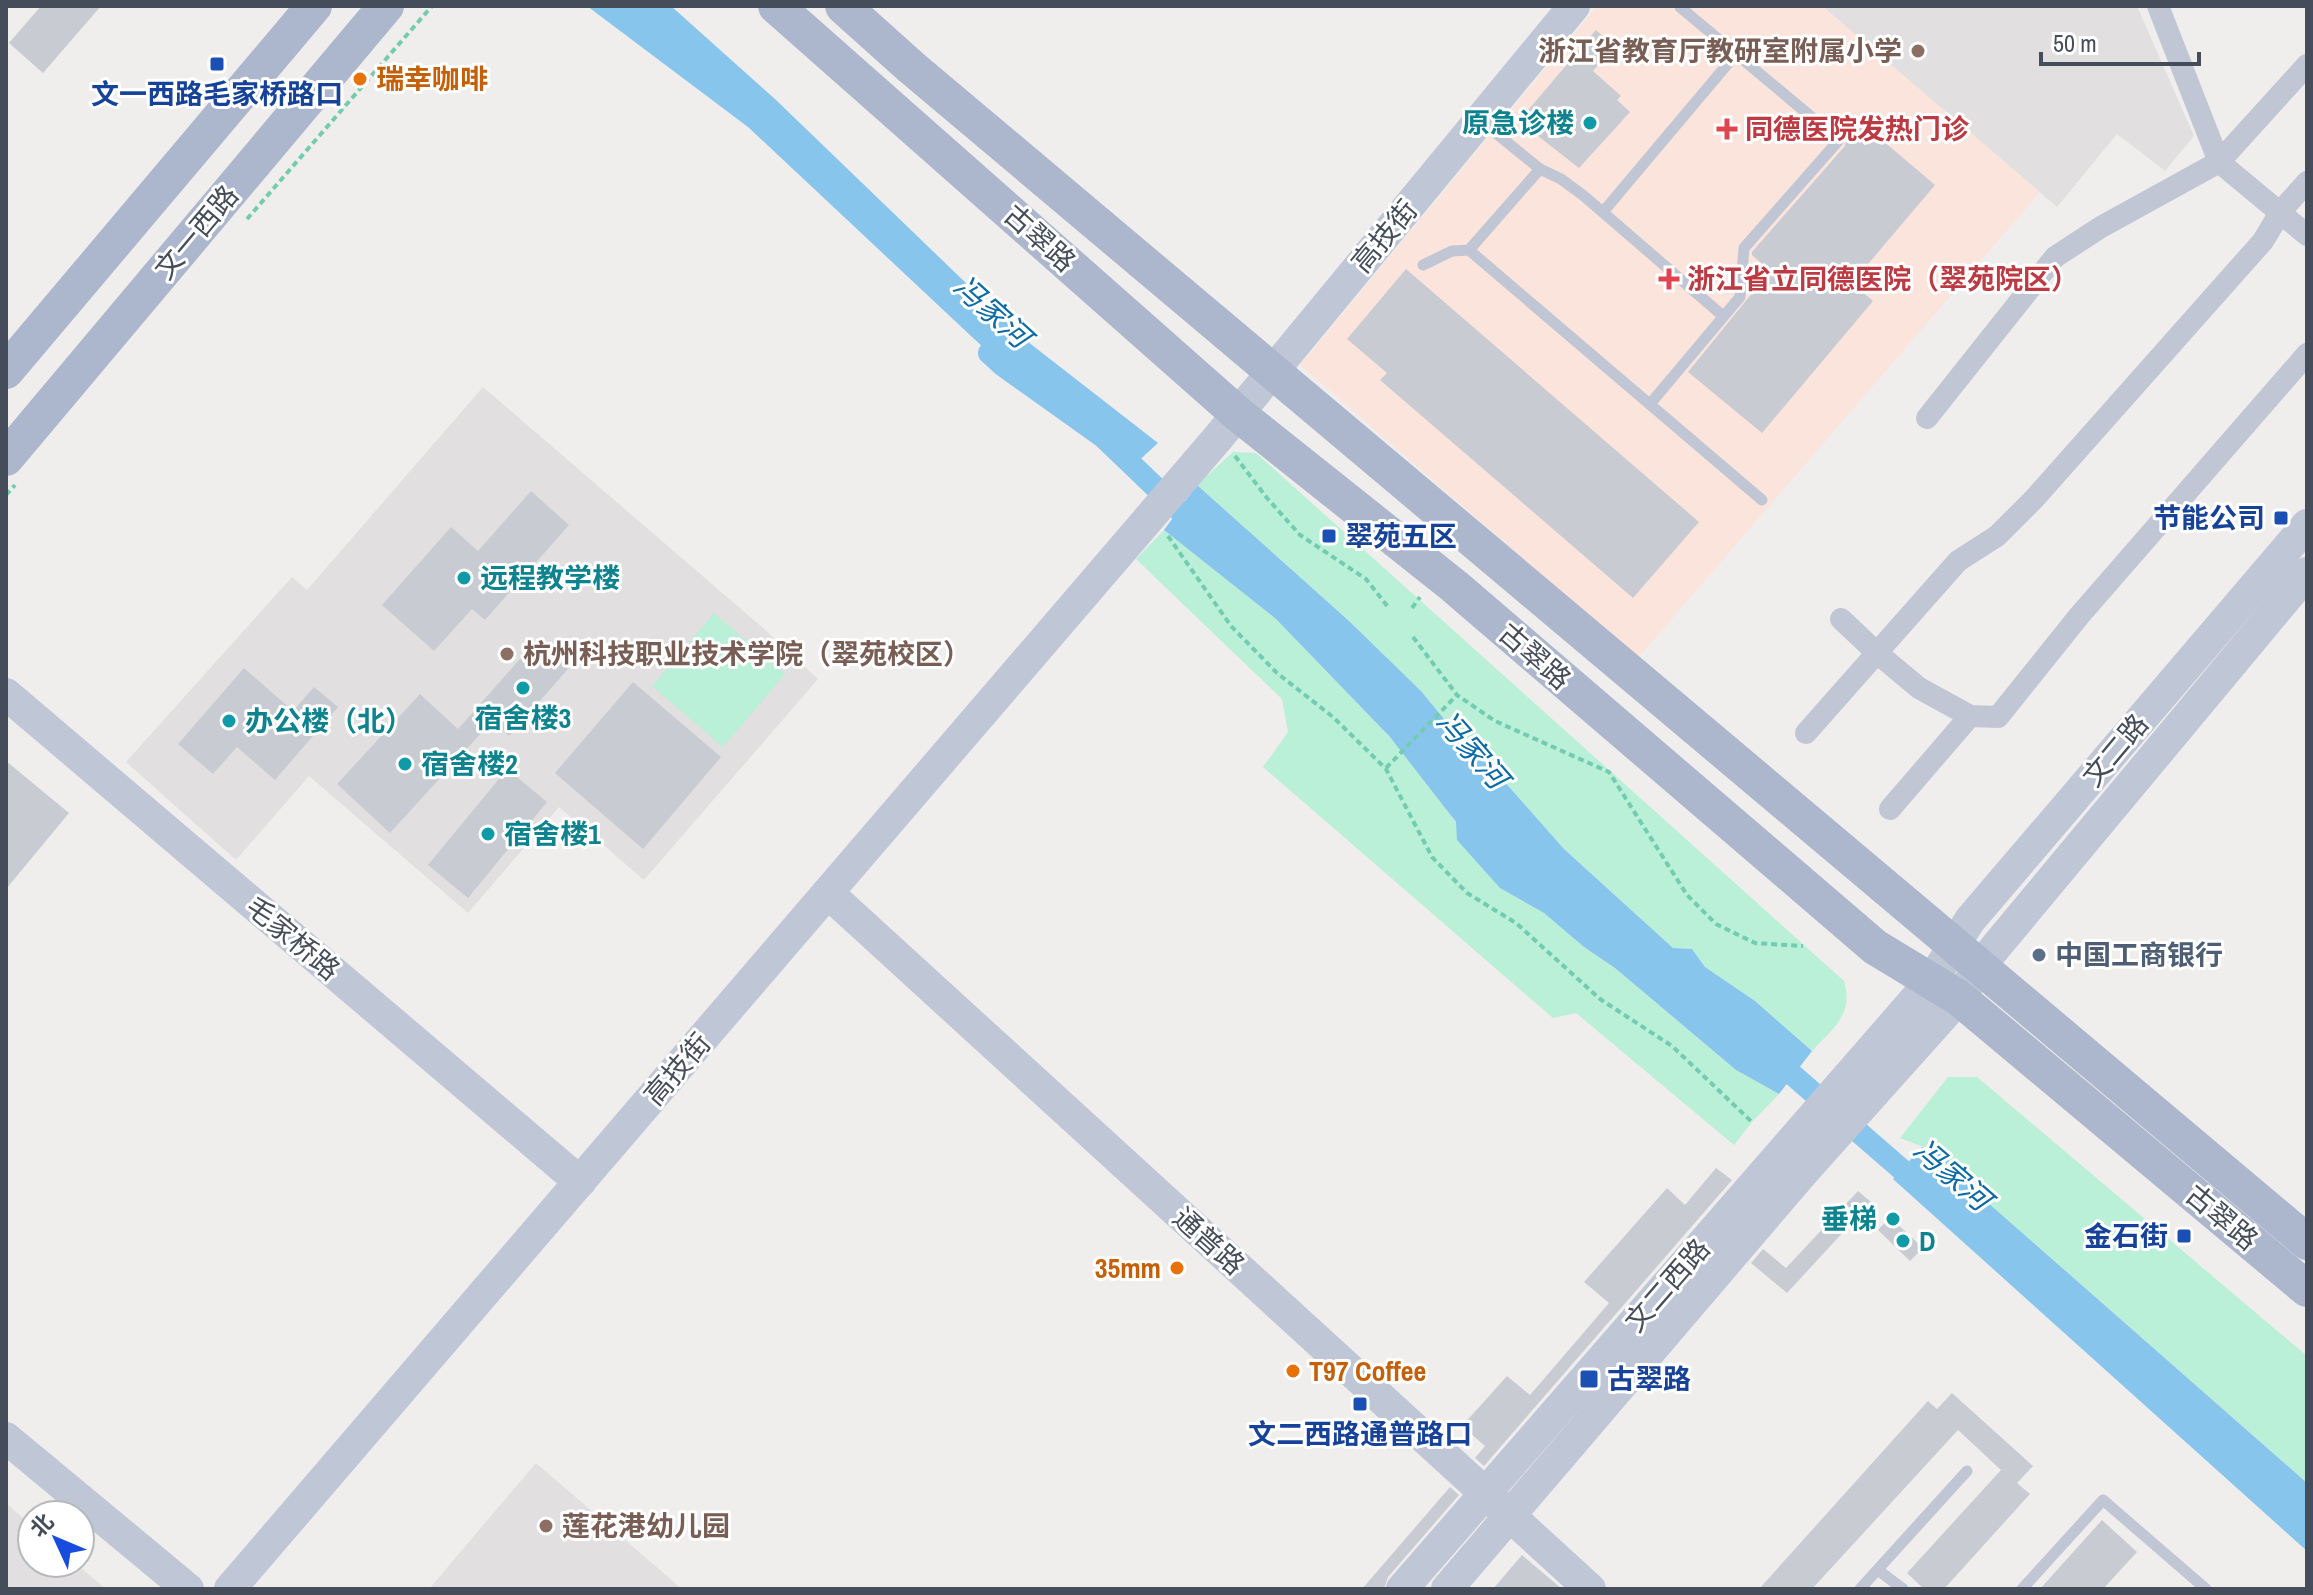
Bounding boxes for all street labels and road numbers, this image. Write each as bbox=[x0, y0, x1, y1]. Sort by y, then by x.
street label: 文一西路 bbox=[145, 177, 247, 287]
street label: 高技街 bbox=[1342, 192, 1426, 280]
street label: 古翠路 bbox=[996, 196, 1084, 280]
street label: 古翠路 bbox=[1491, 614, 1579, 698]
street label: 文二路 bbox=[2073, 706, 2157, 794]
street label: 毛家桥路 bbox=[238, 887, 348, 989]
street label: 高技街 bbox=[635, 1025, 719, 1113]
street label: 古翠路 bbox=[2178, 1175, 2266, 1259]
street label: 通普路 bbox=[1165, 1199, 1253, 1283]
street label: 文二西路 bbox=[1616, 1230, 1718, 1340]

